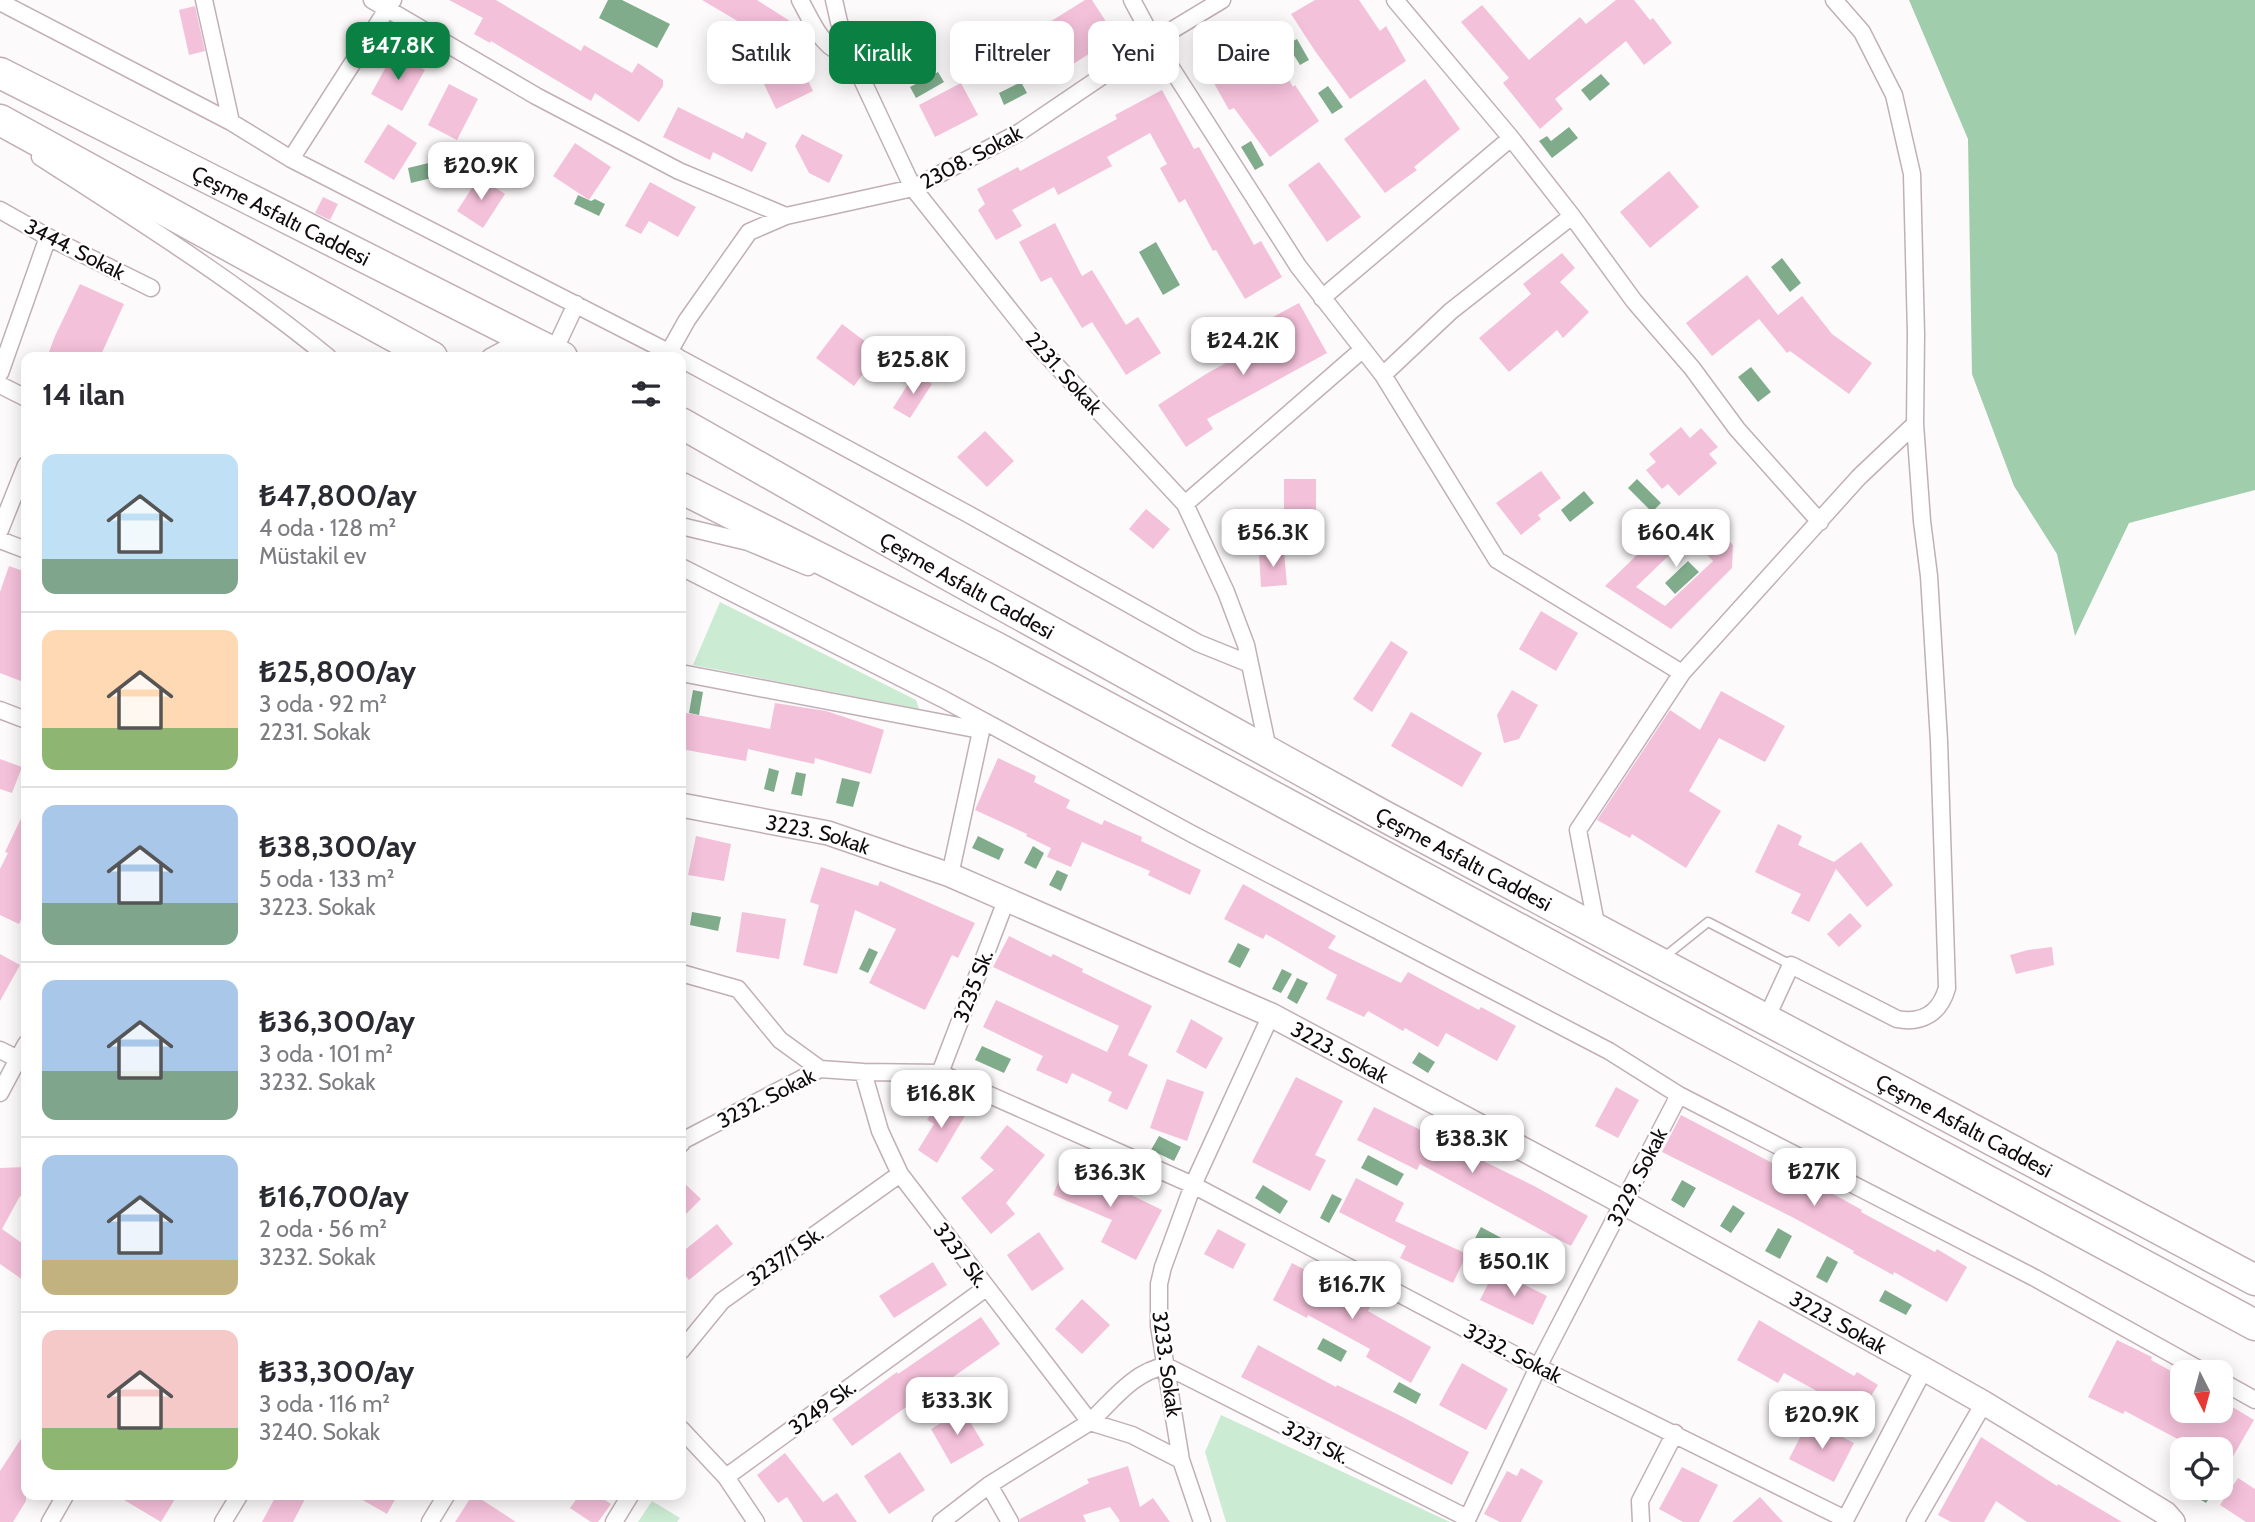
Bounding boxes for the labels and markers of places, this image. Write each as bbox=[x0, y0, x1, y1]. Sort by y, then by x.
pin: ₺47.8K bbox=[341, 22, 455, 82]
pin: ₺20.9K bbox=[424, 142, 538, 202]
pin: ₺24.2K bbox=[1186, 318, 1300, 377]
pin: ₺25.8K bbox=[856, 336, 970, 396]
pin: ₺56.3K bbox=[1216, 510, 1330, 569]
pin: ₺60.4K bbox=[1619, 510, 1733, 569]
pin: ₺16.8K bbox=[884, 1070, 998, 1130]
pin: ₺38.3K bbox=[1415, 1116, 1529, 1175]
pin: ₺27K bbox=[1773, 1148, 1855, 1208]
pin: ₺36.3K bbox=[1053, 1150, 1167, 1209]
pin: ₺50.1K bbox=[1457, 1238, 1571, 1298]
pin: ₺16.7K bbox=[1295, 1262, 1409, 1321]
pin: ₺33.3K bbox=[900, 1378, 1014, 1437]
pin: ₺20.9K bbox=[1765, 1392, 1879, 1451]

